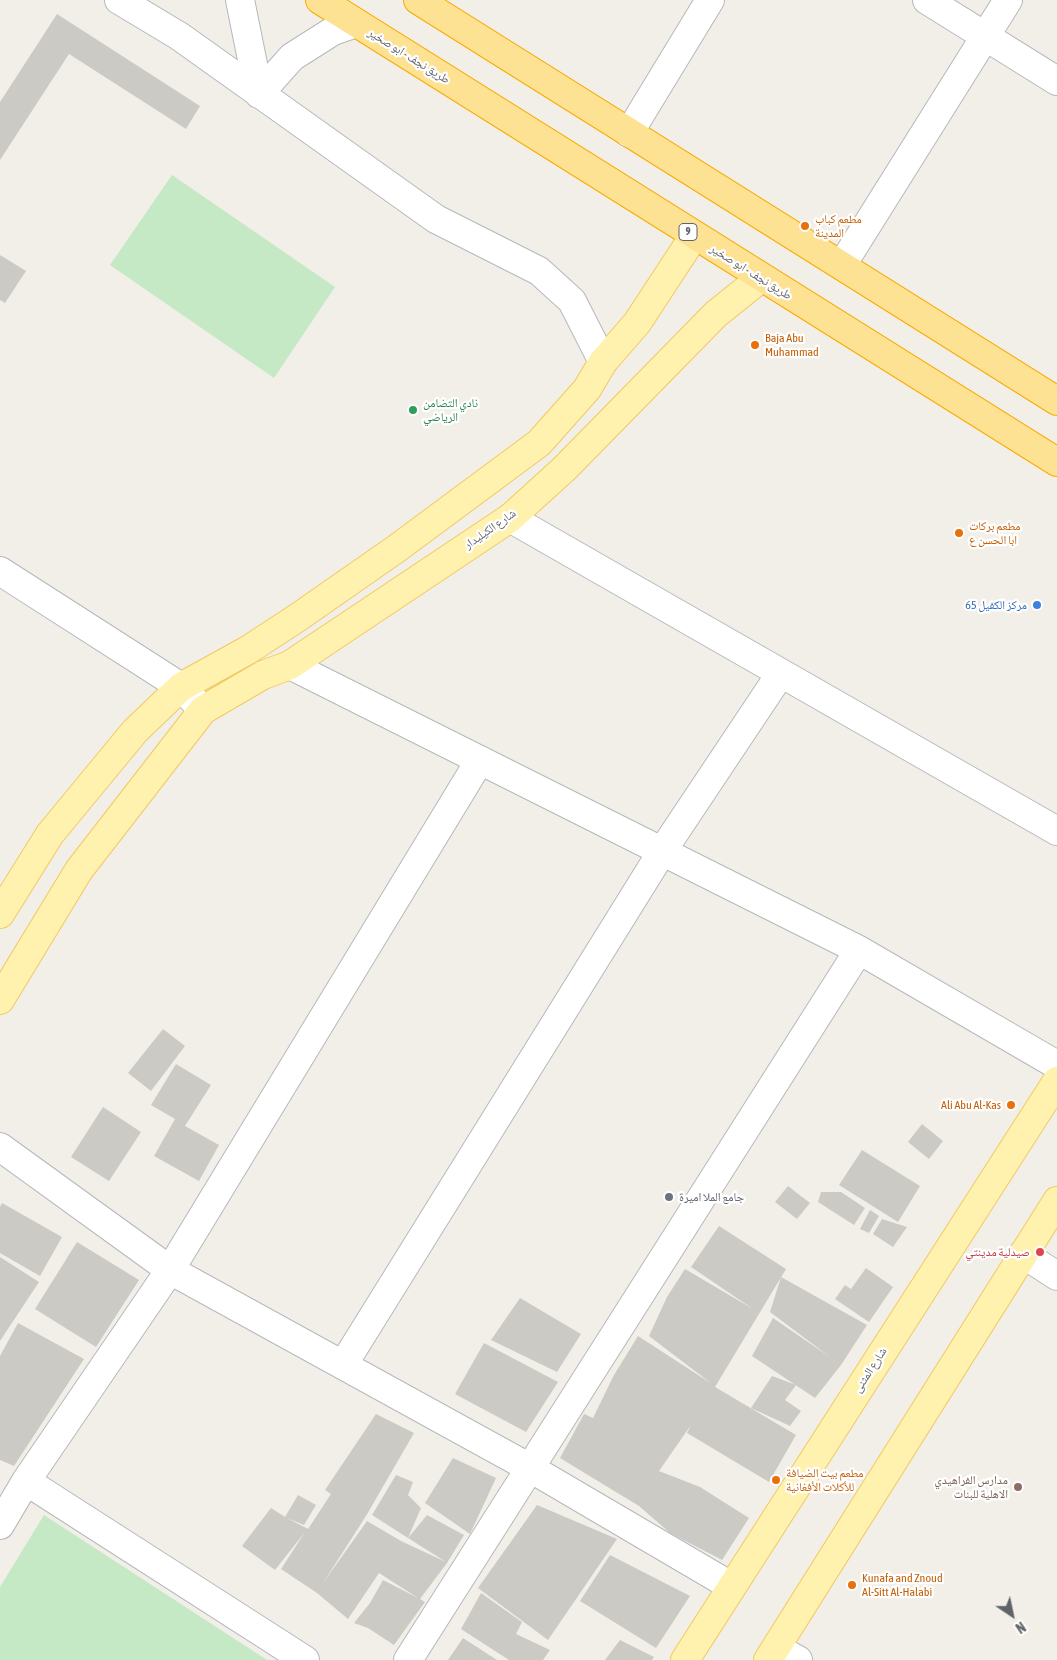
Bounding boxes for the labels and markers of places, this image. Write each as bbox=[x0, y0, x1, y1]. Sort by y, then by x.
place label: مطعم كباب المدينة bbox=[815, 212, 862, 240]
marker: مطعم كباب المدينة bbox=[799, 220, 811, 232]
place label: Baja Abu Muhammad bbox=[765, 331, 819, 359]
marker: Baja Abu Muhammad bbox=[749, 339, 761, 351]
place label: نادي التضامن الرياضي bbox=[423, 396, 478, 424]
marker: نادي التضامن الرياضي bbox=[407, 404, 419, 416]
place label: مطعم بركات ابا الحسن ع bbox=[969, 519, 1020, 547]
marker: مطعم بركات ابا الحسن ع bbox=[953, 527, 965, 539]
place label: مركز الكفيل 65 bbox=[965, 598, 1027, 612]
marker: مركز الكفيل 65 bbox=[1031, 599, 1043, 611]
place label: Ali Abu Al-Kas bbox=[941, 1098, 1001, 1112]
marker: Ali Abu Al-Kas bbox=[1005, 1099, 1017, 1111]
place label: جامع الملا اميرة bbox=[679, 1190, 744, 1204]
marker: جامع الملا اميرة bbox=[663, 1191, 675, 1203]
place label: صيدلية مدينتي bbox=[965, 1245, 1030, 1259]
marker: صيدلية مدينتي bbox=[1034, 1246, 1046, 1258]
place label: مطعم بيت الضيافة للأكلات الأفغانية bbox=[786, 1466, 864, 1494]
place label: مدارس الفراهيدي الاهلية للبنات bbox=[934, 1473, 1008, 1501]
marker: مطعم بيت الضيافة للأكلات الأفغانية bbox=[770, 1474, 782, 1486]
marker: مدارس الفراهيدي الاهلية للبنات bbox=[1012, 1481, 1024, 1493]
place label: Kunafa and Znoud Al-Sitt Al-Halabi bbox=[862, 1571, 943, 1599]
marker: Kunafa and Znoud Al-Sitt Al-Halabi bbox=[846, 1579, 858, 1591]

